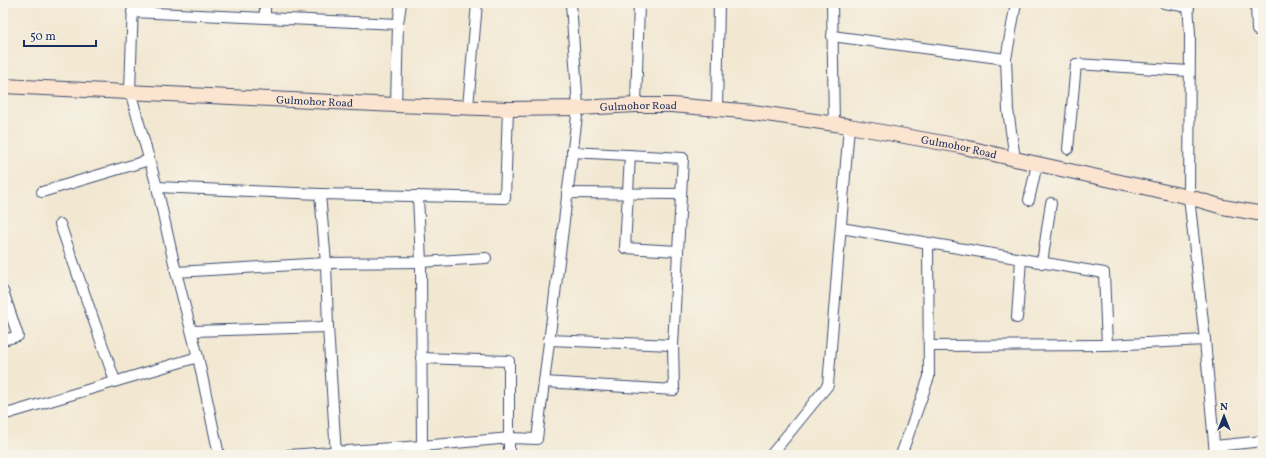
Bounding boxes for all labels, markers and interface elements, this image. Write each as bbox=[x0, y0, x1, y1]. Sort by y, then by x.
scale bar bbox=[24, 22, 96, 48]
text: 50 m bbox=[30, 29, 56, 45]
street label: Gulmohor Road bbox=[276, 93, 353, 112]
street label: Gulmohor Road bbox=[600, 99, 677, 116]
street label: Gulmohor Road bbox=[920, 133, 998, 163]
north arrow bbox=[1204, 396, 1244, 436]
text: N bbox=[1220, 400, 1228, 415]

